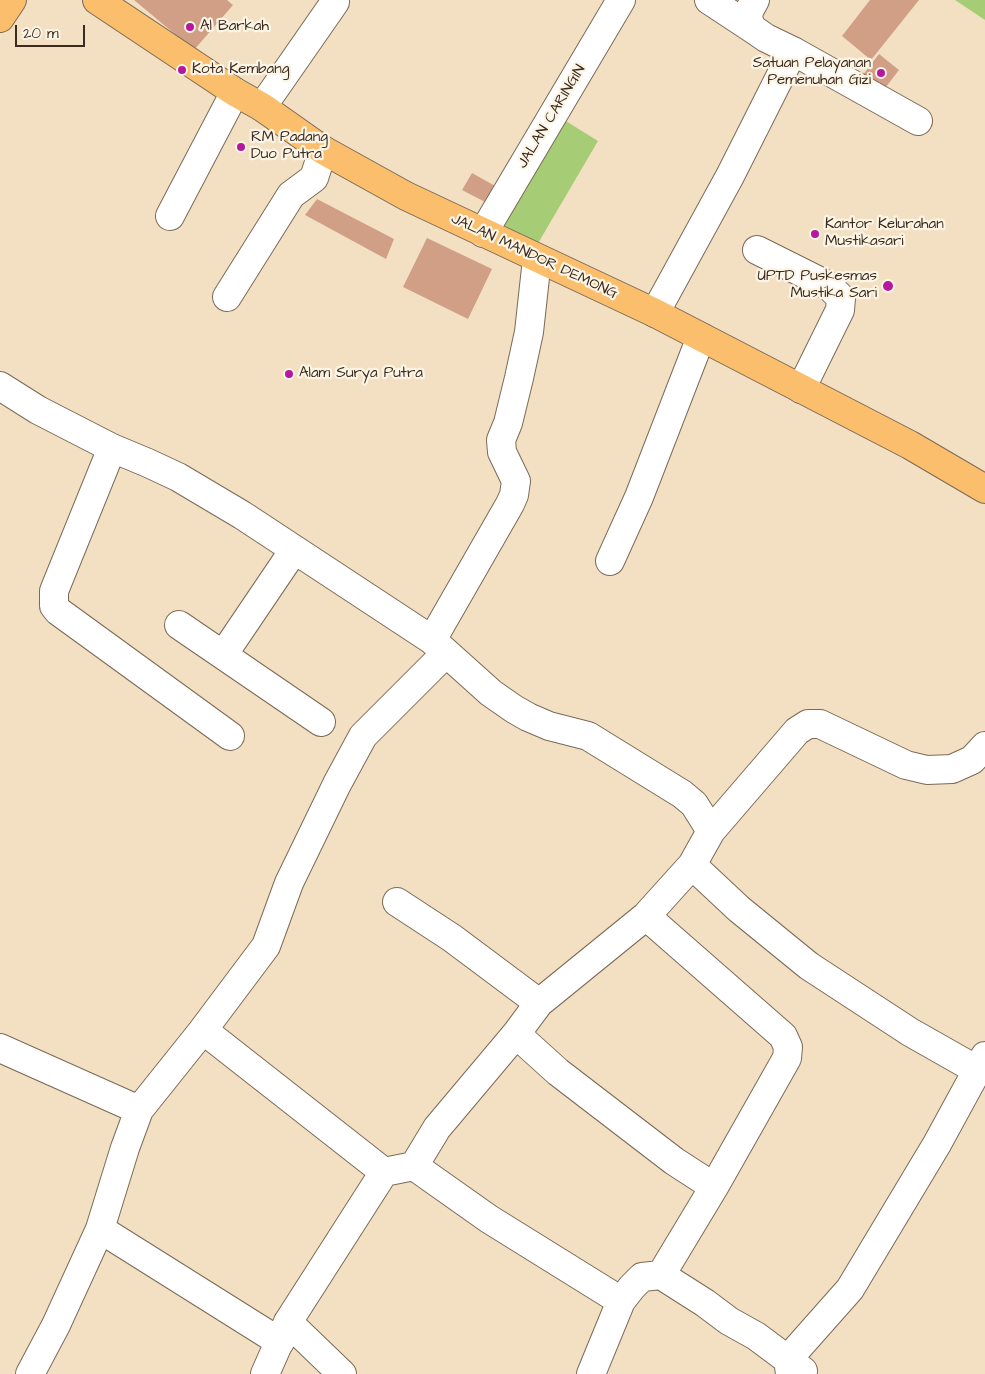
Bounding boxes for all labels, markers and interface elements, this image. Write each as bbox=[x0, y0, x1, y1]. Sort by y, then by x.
scale bar bbox=[18, 15, 88, 47]
place label: Al Barkah bbox=[200, 18, 269, 36]
marker: Al Barkah bbox=[184, 21, 196, 33]
text: 20 m bbox=[23, 23, 59, 44]
place label: Satuan Pelayanan Pemenuhan Gizi bbox=[753, 55, 871, 90]
place label: Kota Kembang bbox=[192, 61, 289, 79]
street label: JALAN CARINGIN bbox=[514, 62, 590, 172]
marker: Kota Kembang bbox=[176, 64, 188, 76]
marker: Satuan Pelayanan Pemenuhan Gizi bbox=[875, 67, 887, 79]
place label: RM Padang Duo Putra bbox=[251, 129, 328, 164]
marker: RM Padang Duo Putra bbox=[235, 141, 247, 153]
street label: JALAN MANDOR DEMONG bbox=[448, 210, 620, 304]
place label: Kantor Kelurahan Mustikasari bbox=[825, 216, 944, 251]
marker: Kantor Kelurahan Mustikasari bbox=[809, 228, 821, 240]
place label: UPTD Puskesmas Mustika Sari bbox=[758, 268, 877, 303]
marker: UPTD Puskesmas Mustika Sari bbox=[881, 279, 895, 293]
place label: Alam Surya Putra bbox=[299, 365, 423, 383]
marker: Alam Surya Putra bbox=[283, 368, 295, 380]

